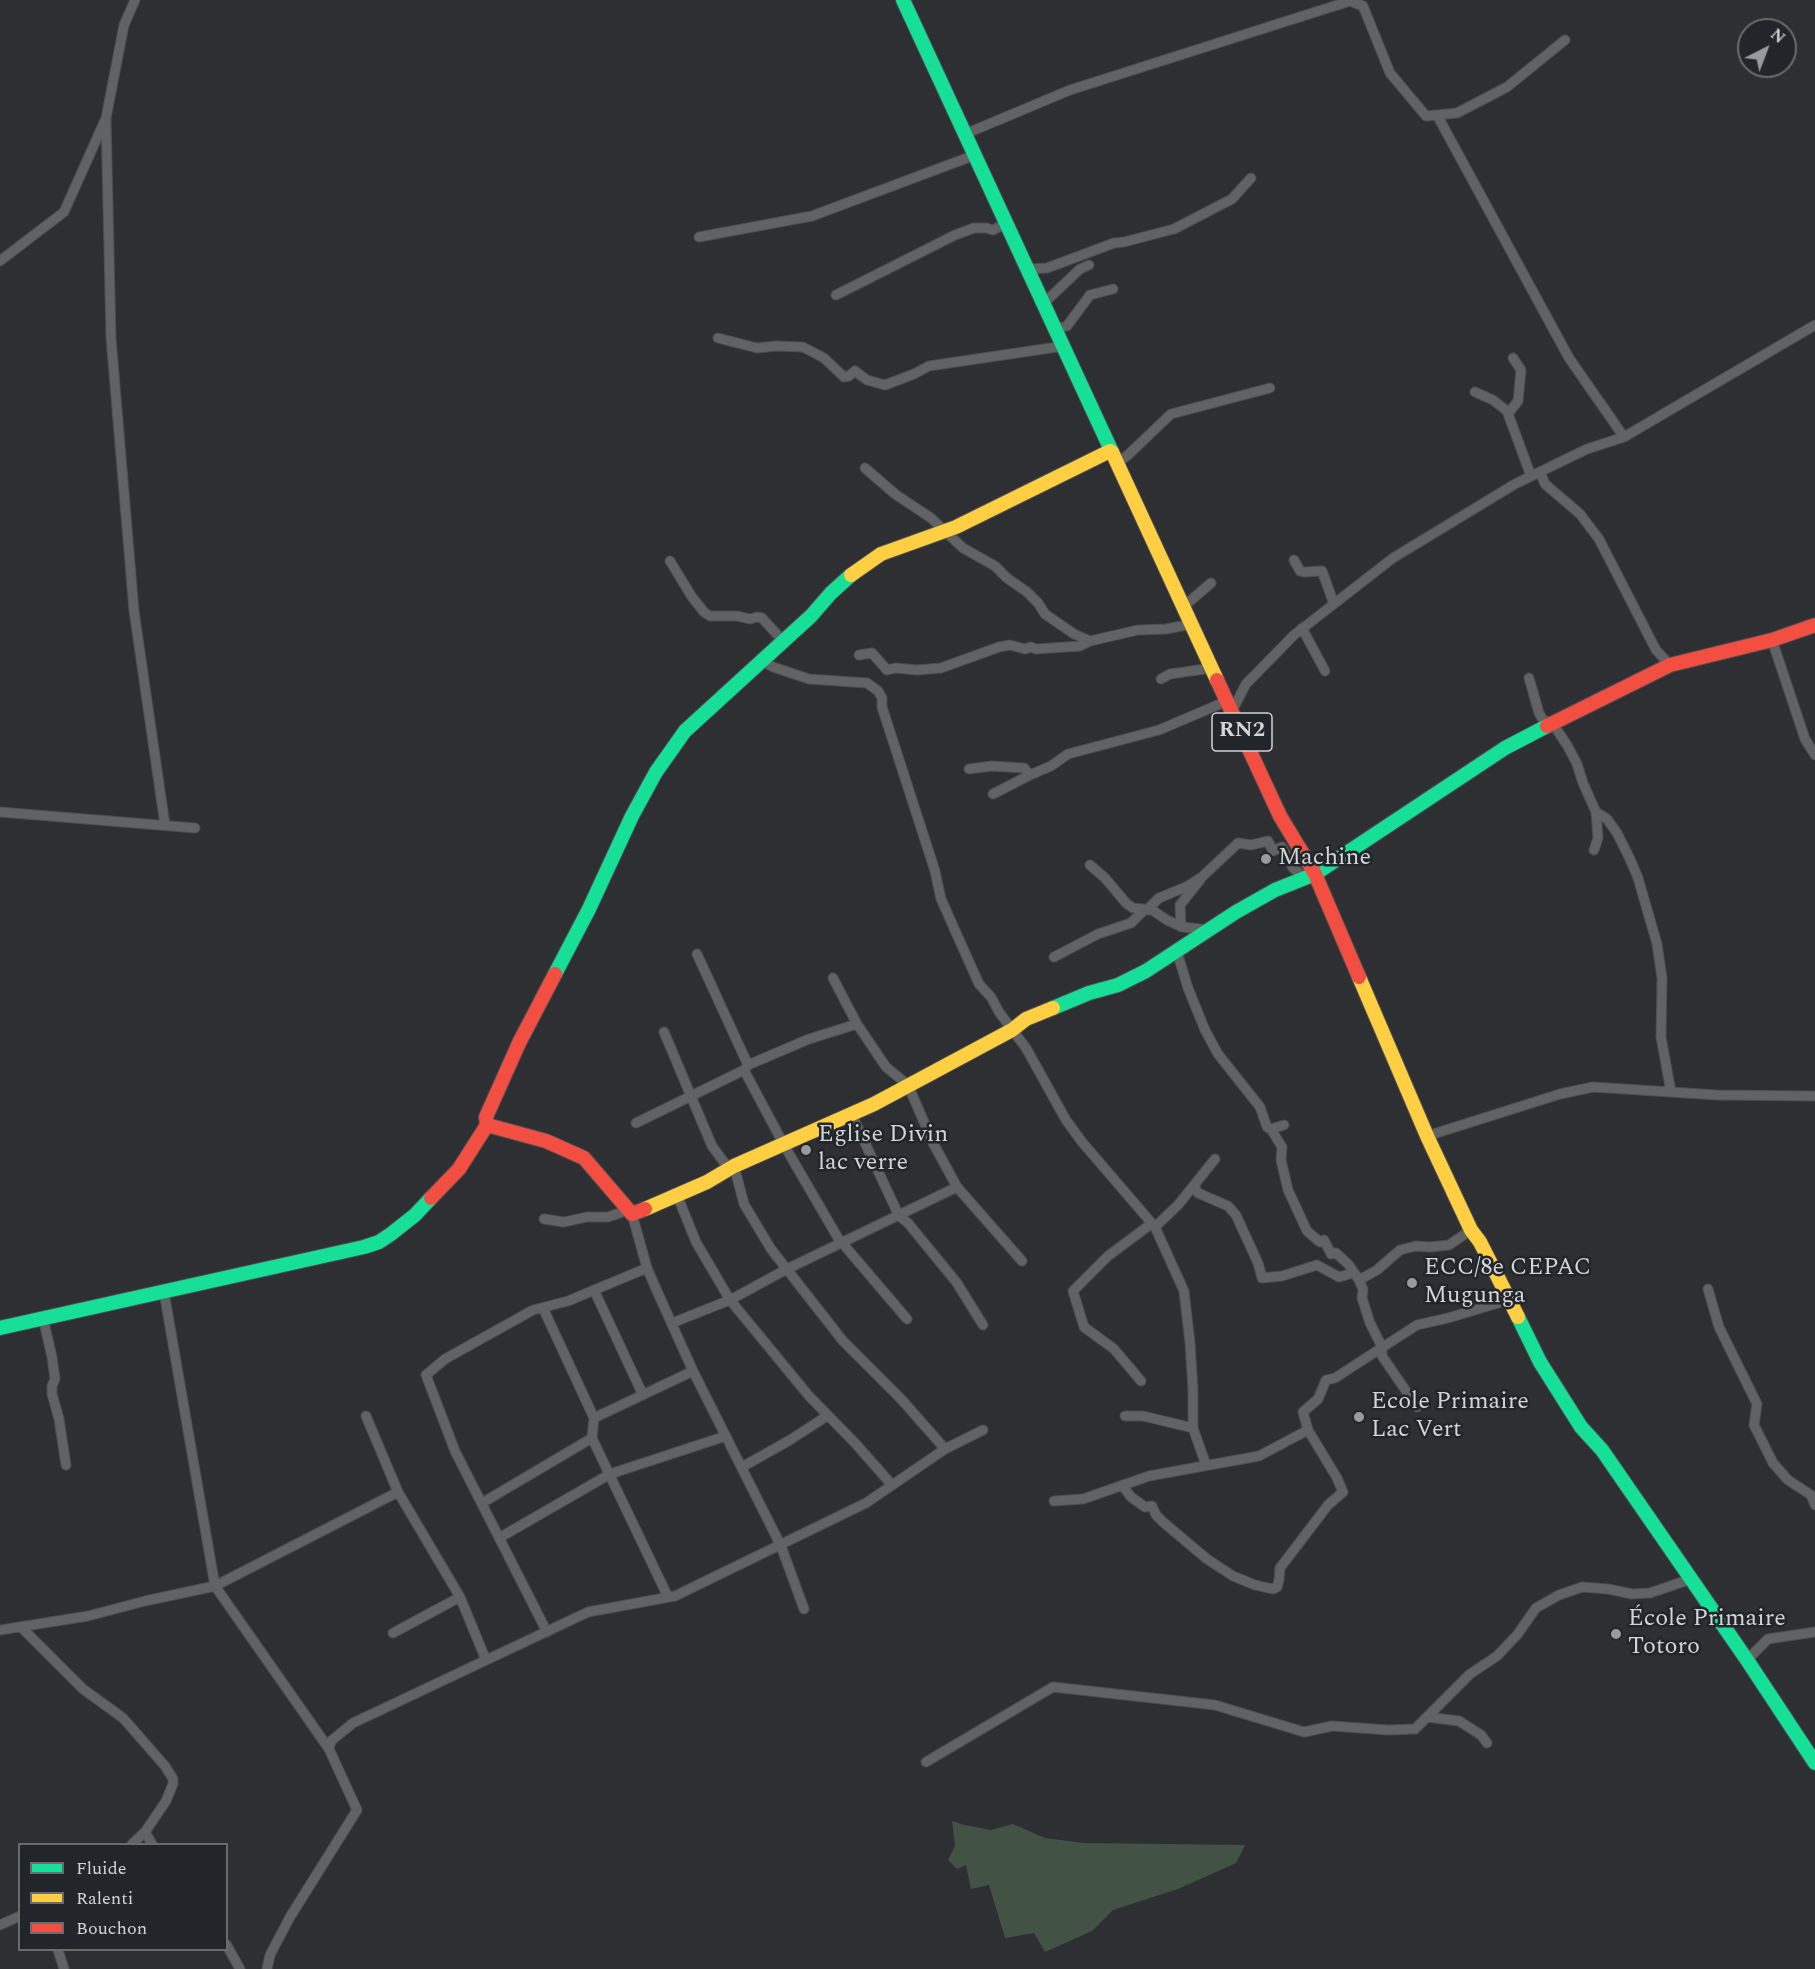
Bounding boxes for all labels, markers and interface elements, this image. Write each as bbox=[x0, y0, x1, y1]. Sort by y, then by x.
north arrow bbox=[1737, 18, 1797, 78]
text: N bbox=[1765, 23, 1791, 49]
road number: RN2 bbox=[1212, 713, 1272, 751]
place label: Machine bbox=[1278, 845, 1371, 873]
marker: Machine bbox=[1259, 852, 1273, 866]
place label: Eglise Divin lac verre bbox=[818, 1122, 948, 1178]
marker: Eglise Divin lac verre bbox=[799, 1143, 813, 1157]
place label: ECC/8e CEPAC Mugunga bbox=[1424, 1255, 1591, 1311]
marker: ECC/8e CEPAC Mugunga bbox=[1405, 1276, 1419, 1290]
place label: Ecole Primaire Lac Vert bbox=[1371, 1389, 1529, 1445]
marker: Ecole Primaire Lac Vert bbox=[1352, 1410, 1366, 1424]
place label: École Primaire Totoro bbox=[1628, 1606, 1786, 1662]
marker: École Primaire Totoro bbox=[1609, 1627, 1623, 1641]
legend bbox=[18, 1843, 228, 1951]
text: Fluide bbox=[76, 1855, 127, 1882]
text: Ralenti bbox=[76, 1885, 133, 1912]
text: Bouchon bbox=[76, 1915, 147, 1942]

